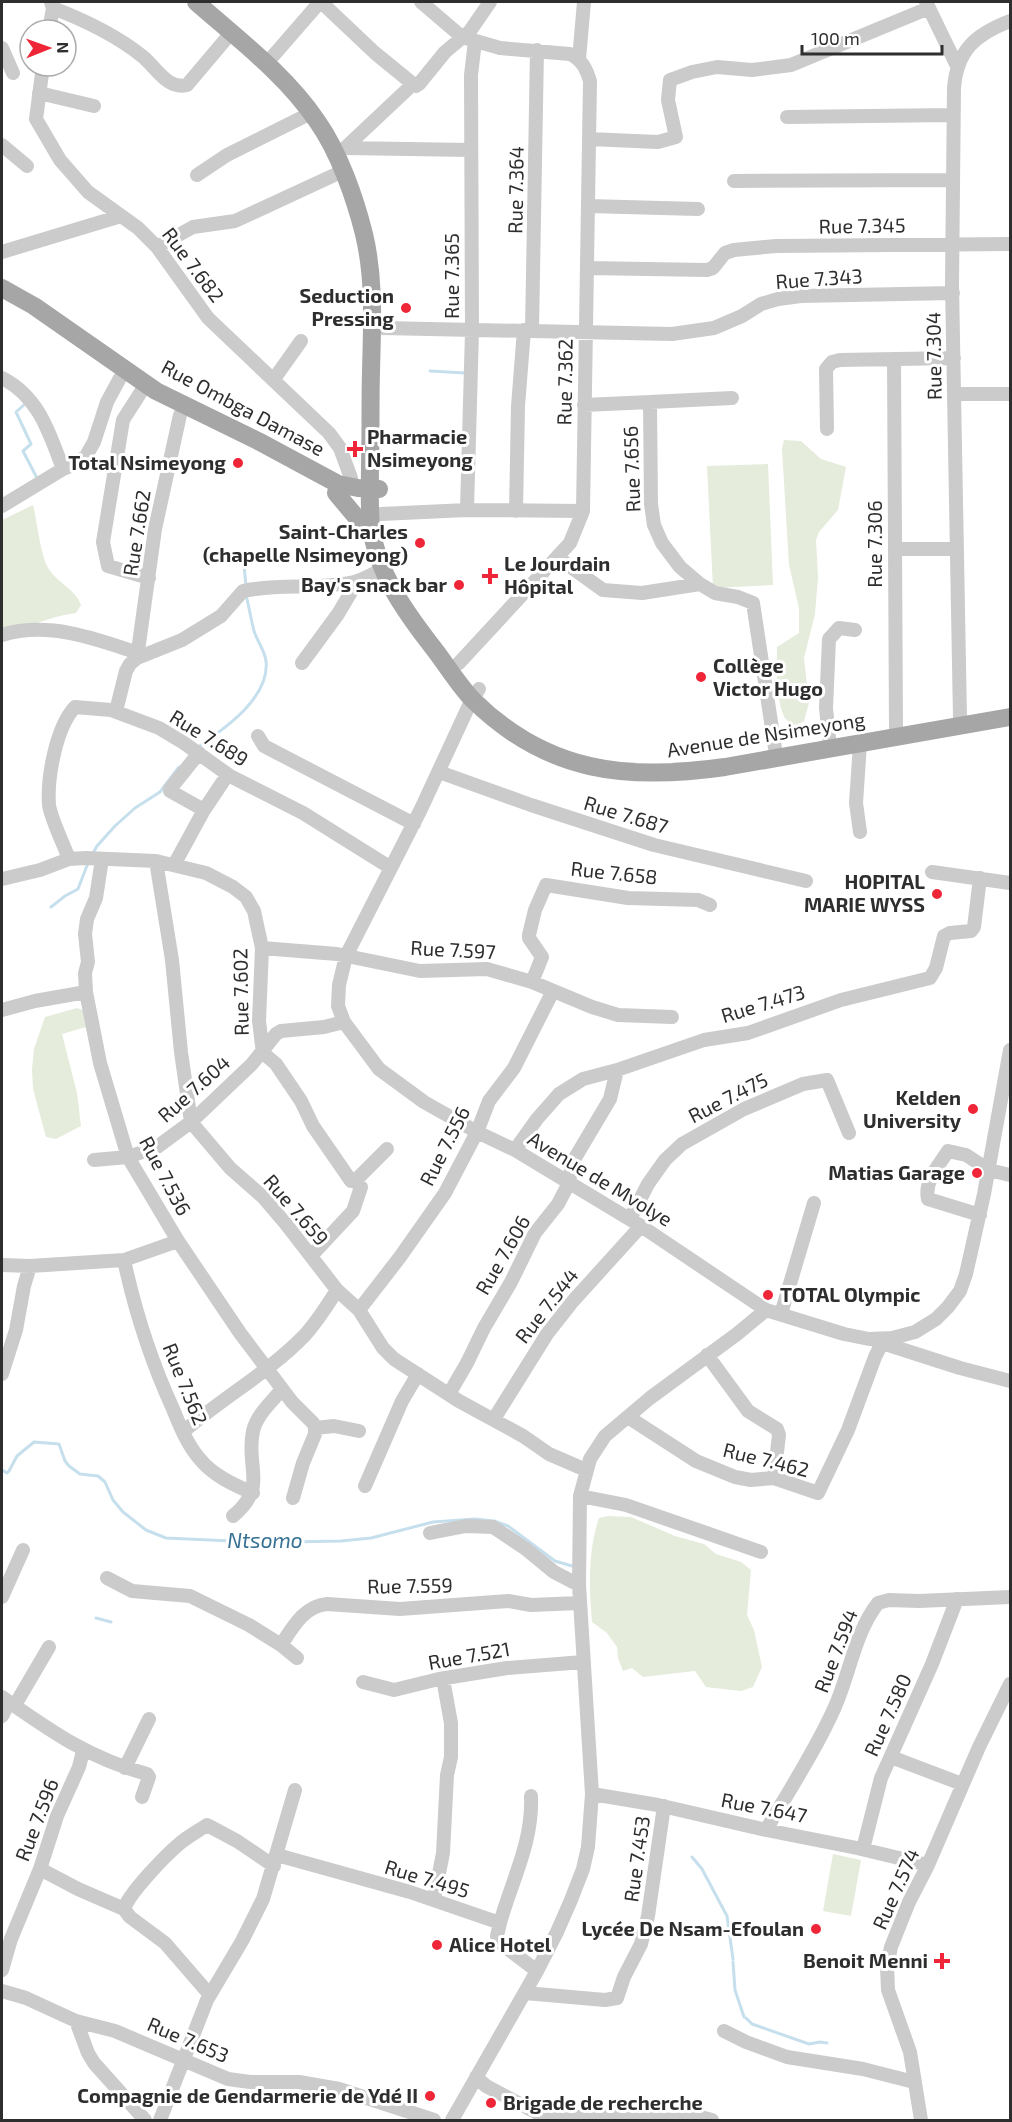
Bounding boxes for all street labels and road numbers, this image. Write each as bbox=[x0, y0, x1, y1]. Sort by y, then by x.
street label: Rue 7.364 bbox=[502, 146, 528, 234]
street label: Rue 7.345 bbox=[818, 212, 906, 238]
street label: Rue 7.682 bbox=[158, 222, 230, 307]
street label: Rue 7.365 bbox=[439, 233, 463, 319]
street label: Rue 7.343 bbox=[774, 263, 863, 293]
street label: Rue 7.304 bbox=[920, 312, 946, 400]
street label: Rue 7.362 bbox=[551, 338, 577, 426]
street label: Rue Ombga Damase bbox=[158, 354, 329, 460]
street label: Rue 7.656 bbox=[617, 425, 645, 513]
street label: Rue 7.662 bbox=[117, 488, 155, 578]
street label: Rue 7.306 bbox=[862, 500, 886, 588]
street label: Rue 7.689 bbox=[166, 704, 253, 771]
street label: Avenue de Nsimeyong bbox=[665, 707, 867, 762]
street label: Rue 7.687 bbox=[581, 790, 671, 838]
street label: Rue 7.658 bbox=[570, 856, 659, 888]
street label: Rue 7.597 bbox=[410, 935, 496, 963]
street label: Rue 7.602 bbox=[227, 948, 253, 1036]
street label: Rue 7.473 bbox=[718, 979, 808, 1027]
street label: Rue 7.604 bbox=[152, 1050, 234, 1127]
street label: Rue 7.475 bbox=[684, 1067, 771, 1127]
street label: Rue 7.556 bbox=[414, 1102, 474, 1189]
street label: Avenue de Mvolye bbox=[524, 1126, 677, 1231]
street label: Rue 7.536 bbox=[135, 1132, 197, 1219]
street label: Rue 7.659 bbox=[259, 1169, 334, 1250]
street label: Rue 7.606 bbox=[470, 1210, 534, 1299]
street label: Rue 7.544 bbox=[510, 1263, 583, 1348]
street label: Rue 7.562 bbox=[159, 1339, 213, 1428]
street label: Rue 7.462 bbox=[721, 1437, 812, 1481]
street label: Rue 7.559 bbox=[367, 1572, 453, 1598]
street label: Rue 7.594 bbox=[808, 1606, 862, 1696]
street label: Rue 7.521 bbox=[426, 1636, 512, 1674]
street label: Rue 7.580 bbox=[858, 1670, 916, 1760]
street label: Rue 7.596 bbox=[9, 1775, 63, 1864]
street label: Rue 7.647 bbox=[719, 1787, 809, 1827]
street label: Rue 7.453 bbox=[618, 1814, 654, 1904]
street label: Rue 7.574 bbox=[867, 1844, 924, 1933]
street label: Rue 7.495 bbox=[382, 1854, 472, 1902]
street label: Rue 7.653 bbox=[144, 2011, 233, 2067]

